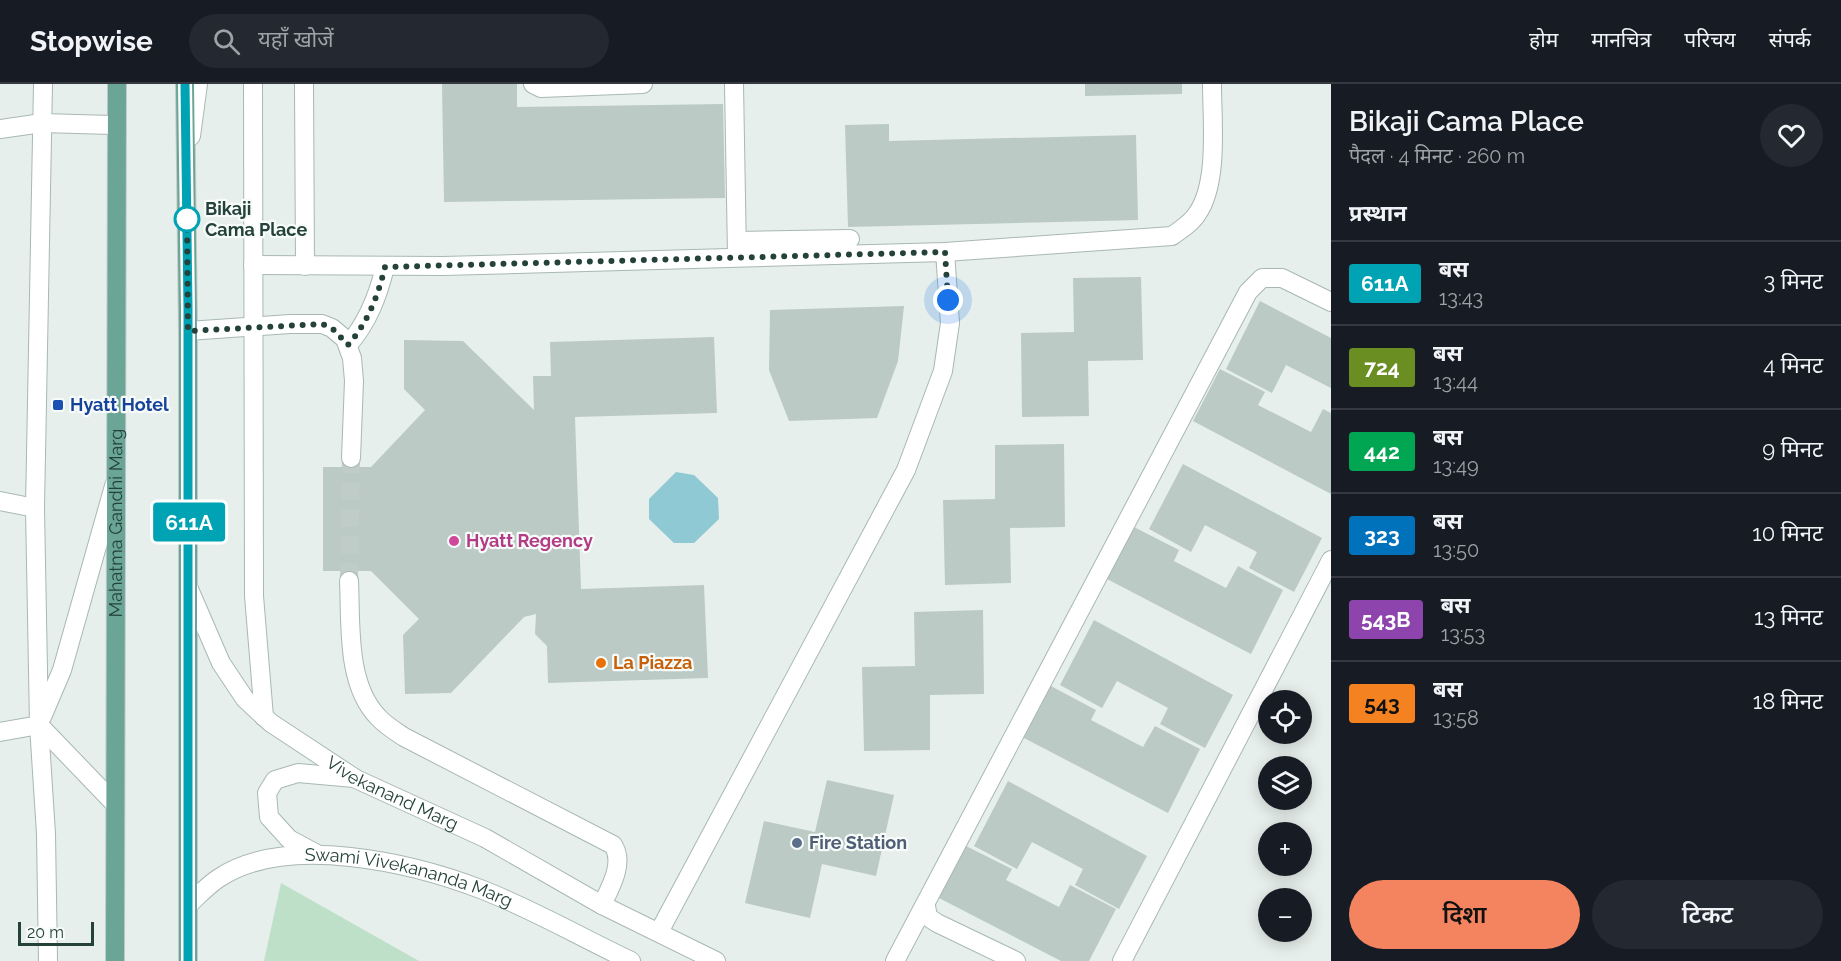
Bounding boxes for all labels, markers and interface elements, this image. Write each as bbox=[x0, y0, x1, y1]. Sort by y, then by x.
search box bbox=[189, 14, 609, 68]
text: Stopwise bbox=[30, 25, 153, 58]
icon: search bbox=[210, 25, 243, 58]
text: यहाँ खोजें bbox=[258, 26, 334, 52]
text: होम bbox=[1529, 27, 1558, 52]
text: मानचित्र bbox=[1591, 27, 1651, 52]
text: परिचय bbox=[1684, 27, 1736, 52]
text: संपर्क bbox=[1769, 27, 1811, 52]
button: heart bbox=[1760, 104, 1823, 167]
text: Bikaji Cama Place bbox=[1349, 105, 1584, 138]
text: पैदल · 4 मिनट · 260 m bbox=[1349, 144, 1525, 168]
place label: Bikaji Cama Place bbox=[205, 198, 307, 240]
text: प्रस्थान bbox=[1349, 200, 1407, 226]
marker: Bikaji Cama Place bbox=[174, 206, 200, 232]
text: बस bbox=[1439, 256, 1469, 282]
text: 3 मिनट bbox=[1763, 268, 1823, 294]
text: 611A bbox=[1361, 271, 1409, 296]
your location bbox=[933, 285, 963, 315]
text: 13:43 bbox=[1439, 286, 1483, 310]
text: बस bbox=[1433, 340, 1463, 366]
text: 4 मिनट bbox=[1763, 352, 1823, 378]
text: 724 bbox=[1364, 355, 1400, 380]
text: 13:44 bbox=[1433, 370, 1478, 394]
place label: Hyatt Hotel bbox=[70, 394, 169, 415]
marker: Hyatt Hotel bbox=[51, 398, 65, 412]
text: बस bbox=[1433, 424, 1463, 450]
street label: Mahatma Gandhi Marg bbox=[105, 429, 126, 617]
text: 9 मिनट bbox=[1762, 436, 1823, 462]
text: 442 bbox=[1364, 439, 1400, 464]
text: 13:49 bbox=[1433, 454, 1479, 478]
line badge: 611A bbox=[147, 502, 231, 542]
text: बस bbox=[1433, 508, 1463, 534]
text: 611A bbox=[165, 510, 213, 535]
text: 10 मिनट bbox=[1752, 520, 1823, 546]
text: 323 bbox=[1364, 523, 1400, 548]
place label: Hyatt Regency bbox=[466, 530, 593, 551]
marker: Hyatt Regency bbox=[447, 534, 461, 548]
text: 13:50 bbox=[1433, 538, 1479, 562]
text: बस bbox=[1441, 592, 1470, 618]
text: 13 मिनट bbox=[1754, 604, 1823, 630]
text: 543B bbox=[1361, 607, 1411, 632]
text: 13:53 bbox=[1441, 622, 1485, 646]
place label: La Piazza bbox=[613, 652, 692, 673]
marker: La Piazza bbox=[594, 656, 608, 670]
text: बस bbox=[1433, 676, 1463, 702]
text: 18 मिनट bbox=[1753, 688, 1823, 714]
map controls bbox=[1258, 690, 1312, 942]
button: locate bbox=[1258, 690, 1312, 744]
text: 543 bbox=[1364, 691, 1400, 716]
text: 13:58 bbox=[1433, 706, 1479, 730]
street label: Vivekanand Marg bbox=[323, 751, 462, 834]
button: layers bbox=[1258, 756, 1312, 810]
button: + bbox=[1258, 822, 1312, 876]
place label: Fire Station bbox=[809, 832, 907, 853]
marker: Fire Station bbox=[790, 836, 804, 850]
street label: Swami Vivekananda Marg bbox=[305, 844, 516, 911]
button: दिशा bbox=[1349, 880, 1580, 949]
button: टिकट bbox=[1592, 880, 1823, 949]
button: − bbox=[1258, 888, 1312, 942]
scale bar bbox=[18, 919, 94, 946]
text: 20 m bbox=[27, 923, 64, 942]

